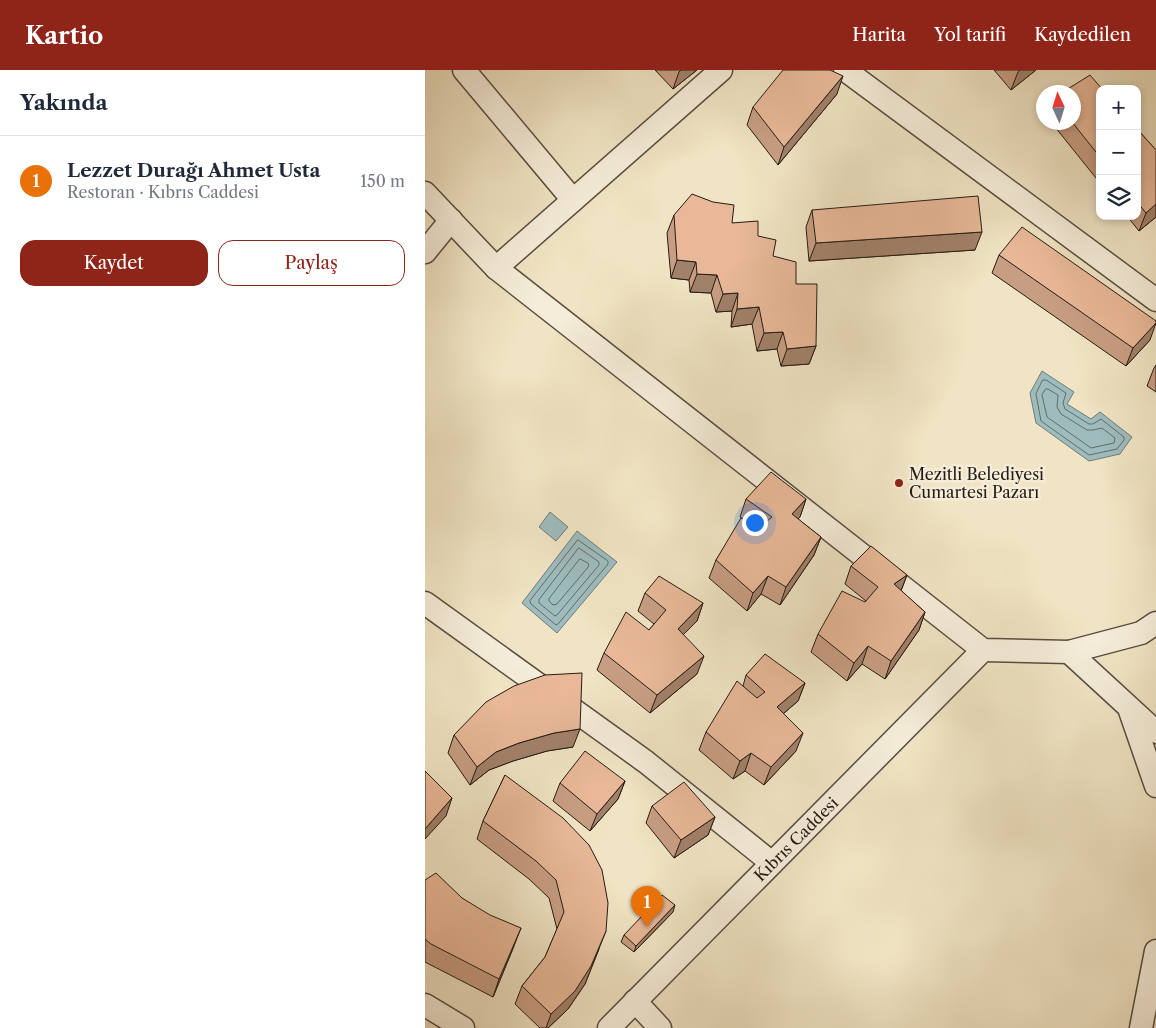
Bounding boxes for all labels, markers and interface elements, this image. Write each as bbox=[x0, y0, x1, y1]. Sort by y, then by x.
text: Kartio bbox=[25, 21, 103, 50]
text: Harita bbox=[852, 24, 906, 46]
text: Yol tarifi bbox=[934, 24, 1006, 46]
text: Kaydedilen bbox=[1034, 24, 1131, 46]
north arrow bbox=[1036, 85, 1081, 130]
map controls bbox=[1096, 85, 1141, 220]
button: + bbox=[1096, 85, 1141, 130]
text: Yakında bbox=[20, 90, 108, 115]
button: − bbox=[1096, 130, 1141, 175]
text: Lezzet Durağı Ahmet Usta bbox=[67, 159, 320, 182]
text: 1 bbox=[32, 171, 40, 191]
text: 150 m bbox=[360, 171, 405, 191]
button: layers bbox=[1096, 175, 1141, 220]
text: Restoran · Kıbrıs Caddesi bbox=[67, 182, 259, 202]
button: Kaydet bbox=[20, 240, 208, 286]
button: Paylaş bbox=[218, 240, 405, 286]
place label: Mezitli Belediyesi Cumartesi Pazarı bbox=[909, 464, 1044, 502]
marker: Mezitli Belediyesi Cumartesi Pazarı bbox=[893, 477, 905, 489]
your location bbox=[742, 510, 768, 536]
street label: Kıbrıs Caddesi bbox=[750, 793, 842, 885]
pin: 1 bbox=[631, 886, 663, 927]

